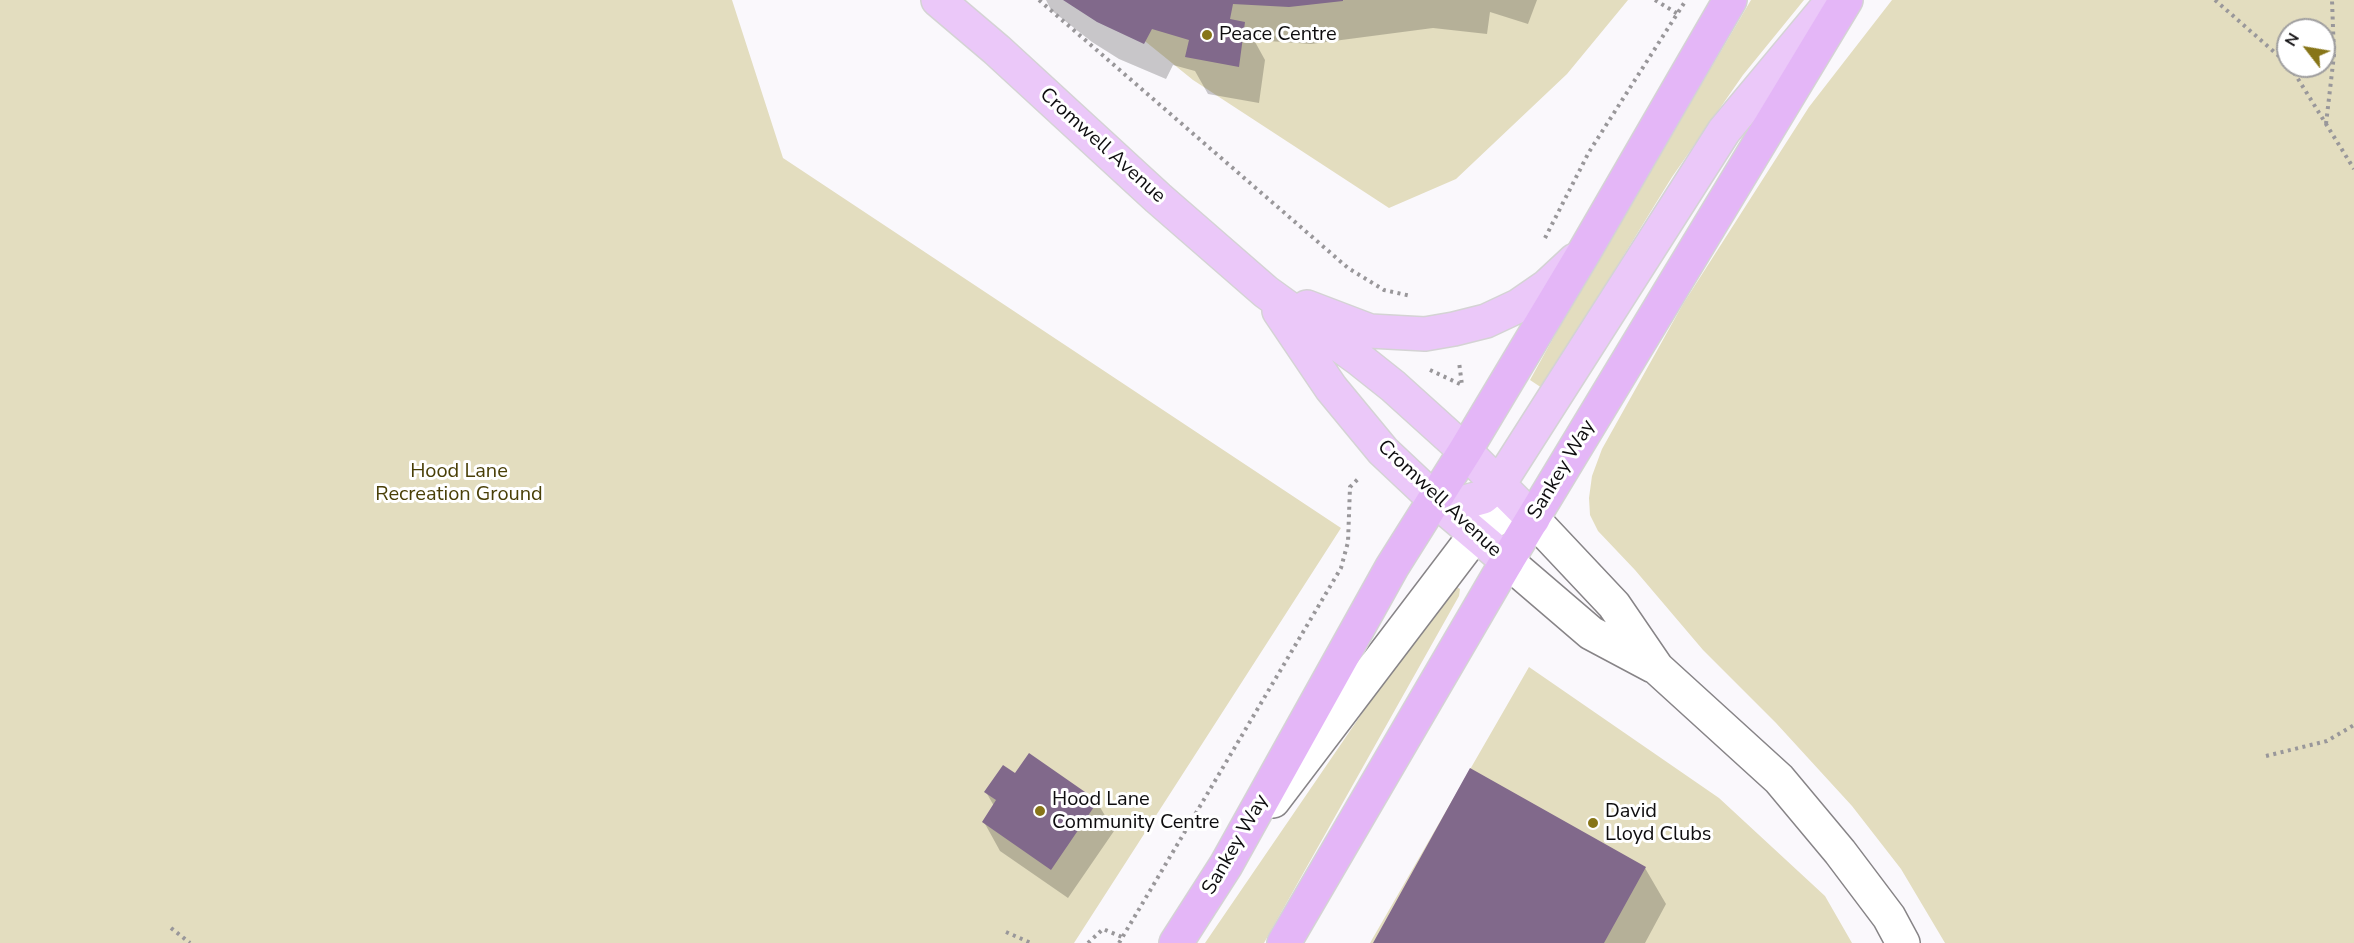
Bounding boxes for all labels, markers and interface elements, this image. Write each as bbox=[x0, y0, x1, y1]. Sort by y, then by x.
north arrow bbox=[2276, 18, 2336, 78]
place label: Peace Centre bbox=[1219, 23, 1337, 47]
marker: Peace Centre bbox=[1200, 28, 1214, 42]
text: N bbox=[2280, 29, 2305, 51]
street label: Cromwell Avenue bbox=[1034, 83, 1170, 209]
street label: Sankey Way bbox=[1523, 416, 1601, 524]
street label: Cromwell Avenue bbox=[1372, 435, 1506, 563]
park label: Hood Lane Recreation Ground bbox=[375, 460, 543, 507]
place label: Hood Lane Community Centre bbox=[1052, 788, 1219, 835]
street label: Sankey Way bbox=[1198, 791, 1274, 899]
place label: David Lloyd Clubs bbox=[1605, 800, 1711, 847]
marker: Hood Lane Community Centre bbox=[1033, 804, 1047, 818]
marker: David Lloyd Clubs bbox=[1586, 816, 1600, 830]

